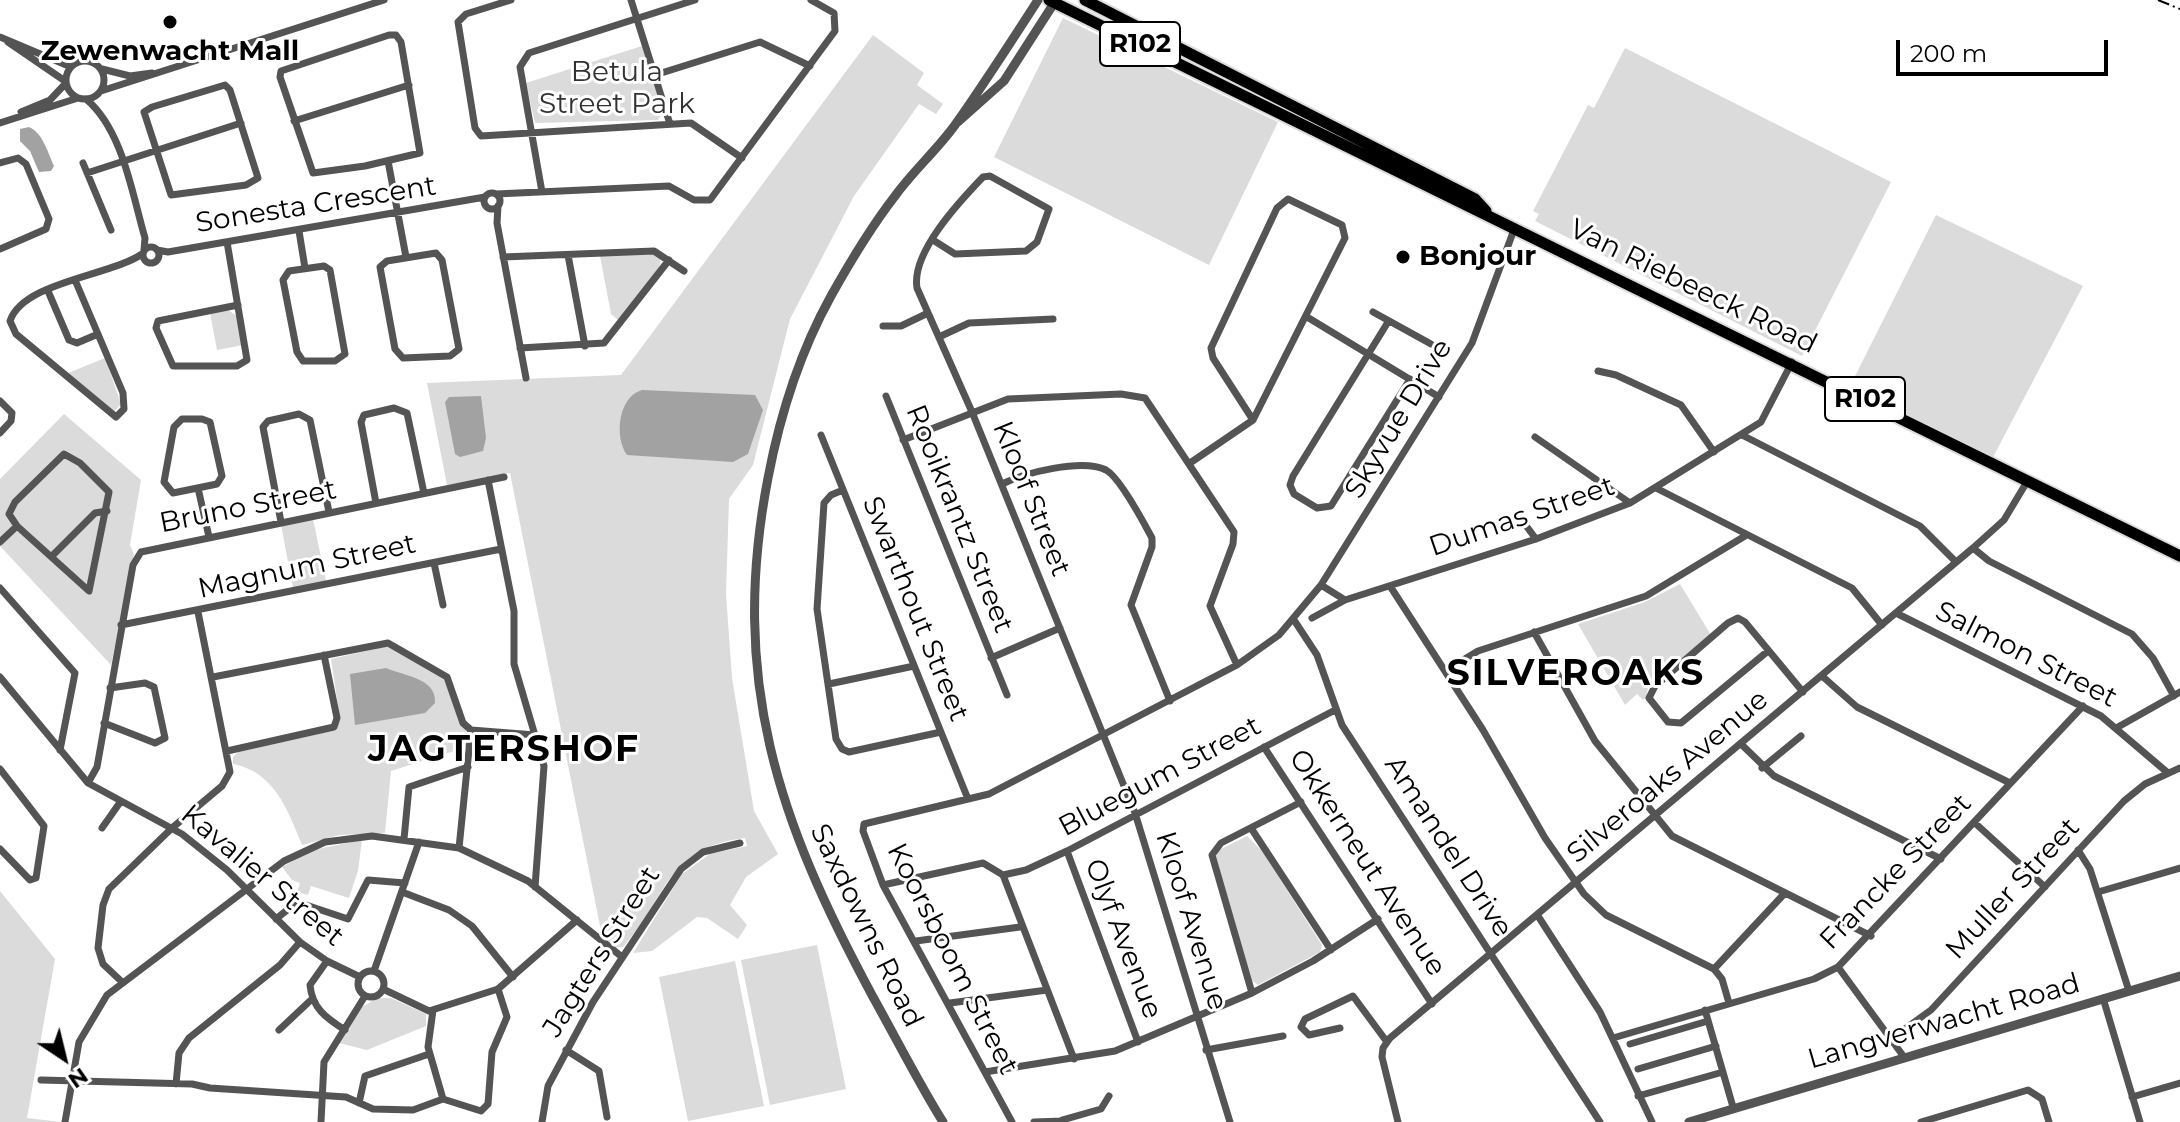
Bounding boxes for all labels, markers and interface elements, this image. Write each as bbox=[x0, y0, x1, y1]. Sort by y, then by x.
marker: Zewenwacht Mall bbox=[161, 13, 179, 31]
road number: R102 bbox=[1100, 22, 1180, 66]
scale bar bbox=[1900, 24, 2112, 74]
place label: Zewenwacht Mall bbox=[41, 35, 299, 69]
text: 200 m bbox=[1910, 39, 1987, 68]
park label: Betula Street Park bbox=[539, 56, 695, 122]
street label: Sonesta Crescent bbox=[193, 169, 439, 241]
street label: Van Riebeeck Road bbox=[1564, 212, 1822, 362]
place label: Bonjour bbox=[1419, 240, 1536, 274]
marker: Bonjour bbox=[1394, 248, 1412, 266]
street label: Skyvue Drive bbox=[1338, 333, 1460, 505]
road number: R102 bbox=[1825, 377, 1905, 421]
street label: Rooikrantz Street bbox=[898, 400, 1020, 638]
street label: Kloof Street bbox=[985, 417, 1077, 581]
street label: Dumas Street bbox=[1425, 470, 1619, 564]
street label: Bruno Street bbox=[157, 473, 339, 541]
street label: Swarthout Street bbox=[855, 492, 975, 726]
street label: Magnum Street bbox=[195, 528, 419, 606]
street label: Salmon Street bbox=[1930, 595, 2122, 715]
district label: SILVEROAKS bbox=[1447, 652, 1705, 696]
street label: Silveroaks Avenue bbox=[1561, 683, 1775, 871]
street label: Bluegum Street bbox=[1053, 710, 1267, 844]
district label: JAGTERSHOF bbox=[368, 728, 640, 772]
street label: Okkerneut Avenue bbox=[1281, 743, 1453, 983]
street label: Amandel Drive bbox=[1377, 750, 1519, 944]
street label: Francke Street bbox=[1813, 787, 1979, 957]
street label: Kavalier Street bbox=[174, 798, 350, 954]
street label: Muller Street bbox=[1939, 811, 2087, 967]
street label: Saxdowns Road bbox=[802, 819, 930, 1033]
street label: Kloof Avenue bbox=[1148, 828, 1234, 1014]
street label: Koorsboom Street bbox=[879, 838, 1025, 1080]
street label: Olyf Avenue bbox=[1077, 854, 1169, 1024]
street label: Jagters Street bbox=[536, 861, 668, 1043]
street label: Langverwacht Road bbox=[1804, 967, 2084, 1077]
north arrow bbox=[24, 1018, 104, 1098]
text: N bbox=[63, 1062, 93, 1094]

